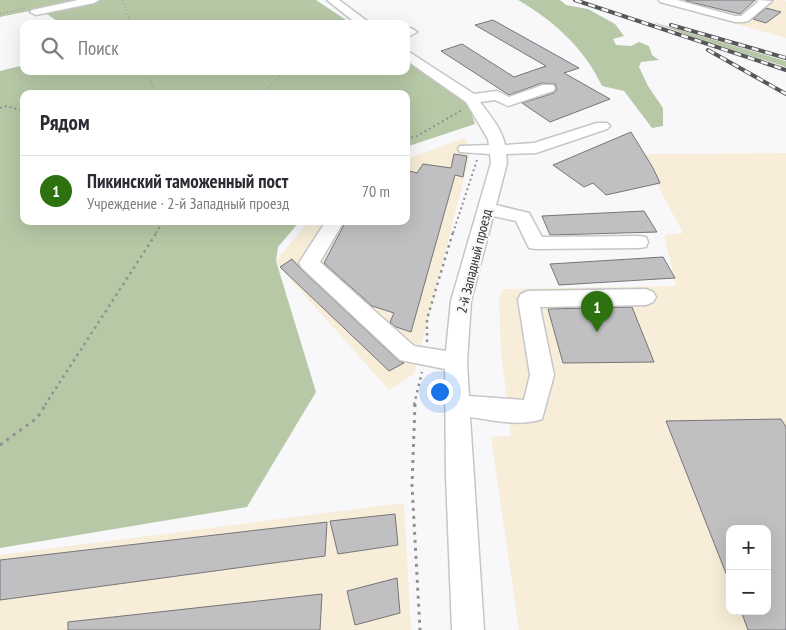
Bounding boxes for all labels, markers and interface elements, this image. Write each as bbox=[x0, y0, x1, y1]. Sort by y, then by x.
search box bbox=[20, 20, 410, 75]
icon: search bbox=[38, 34, 66, 62]
text: Поиск bbox=[78, 36, 119, 60]
text: Рядом bbox=[40, 109, 90, 136]
text: Пикинский таможенный пост bbox=[87, 169, 288, 193]
text: 1 bbox=[52, 181, 60, 201]
text: 70 m bbox=[362, 181, 390, 201]
text: Учреждение · 2-й Западный проезд bbox=[87, 193, 289, 213]
street label: 2-й Западный проезд bbox=[452, 207, 496, 315]
pin: 1 bbox=[581, 291, 613, 332]
your location bbox=[427, 379, 453, 405]
map controls bbox=[726, 525, 771, 615]
button: + bbox=[726, 525, 771, 570]
button: − bbox=[726, 570, 771, 615]

